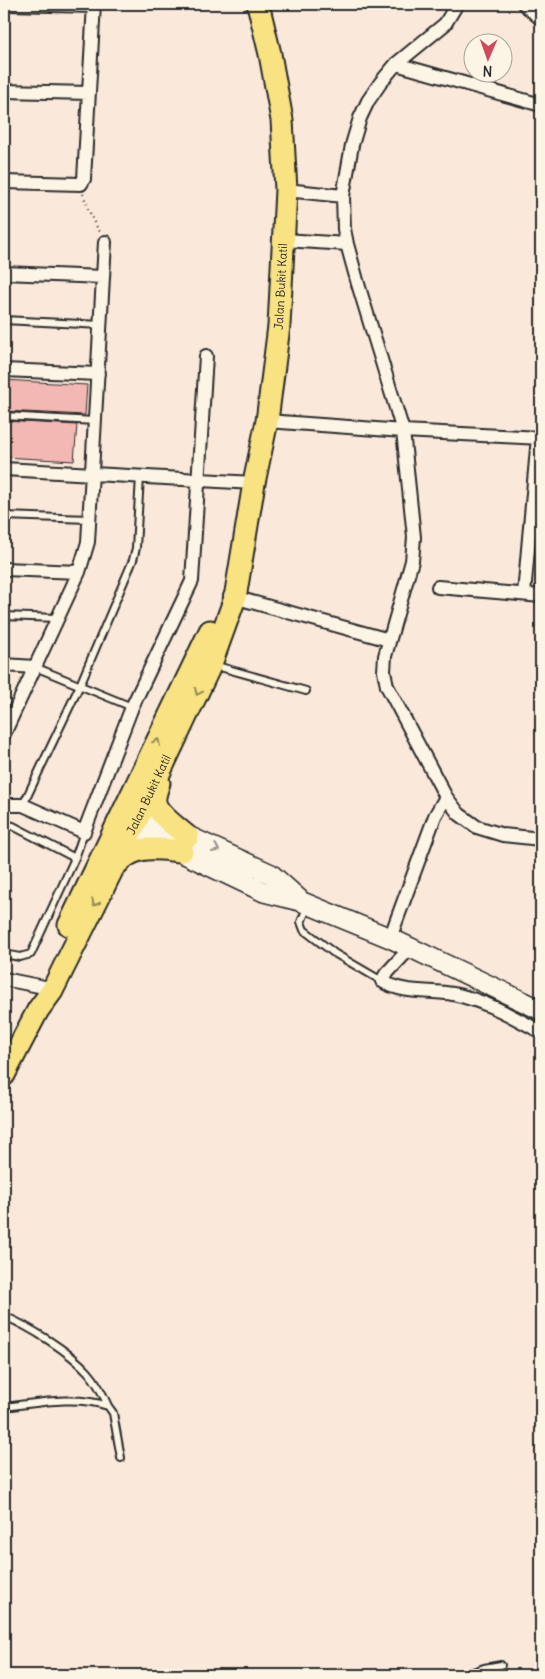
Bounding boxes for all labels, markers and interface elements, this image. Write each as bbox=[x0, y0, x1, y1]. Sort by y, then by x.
north arrow bbox=[462, 32, 512, 82]
text: N bbox=[482, 62, 493, 80]
street label: Jalan Bukit Katil bbox=[271, 243, 290, 331]
one-way arrow bbox=[193, 687, 204, 696]
one-way arrow bbox=[150, 738, 161, 747]
street label: Jalan Bukit Katil bbox=[123, 752, 174, 837]
one-way arrow bbox=[211, 843, 220, 854]
one-way arrow bbox=[91, 898, 101, 907]

